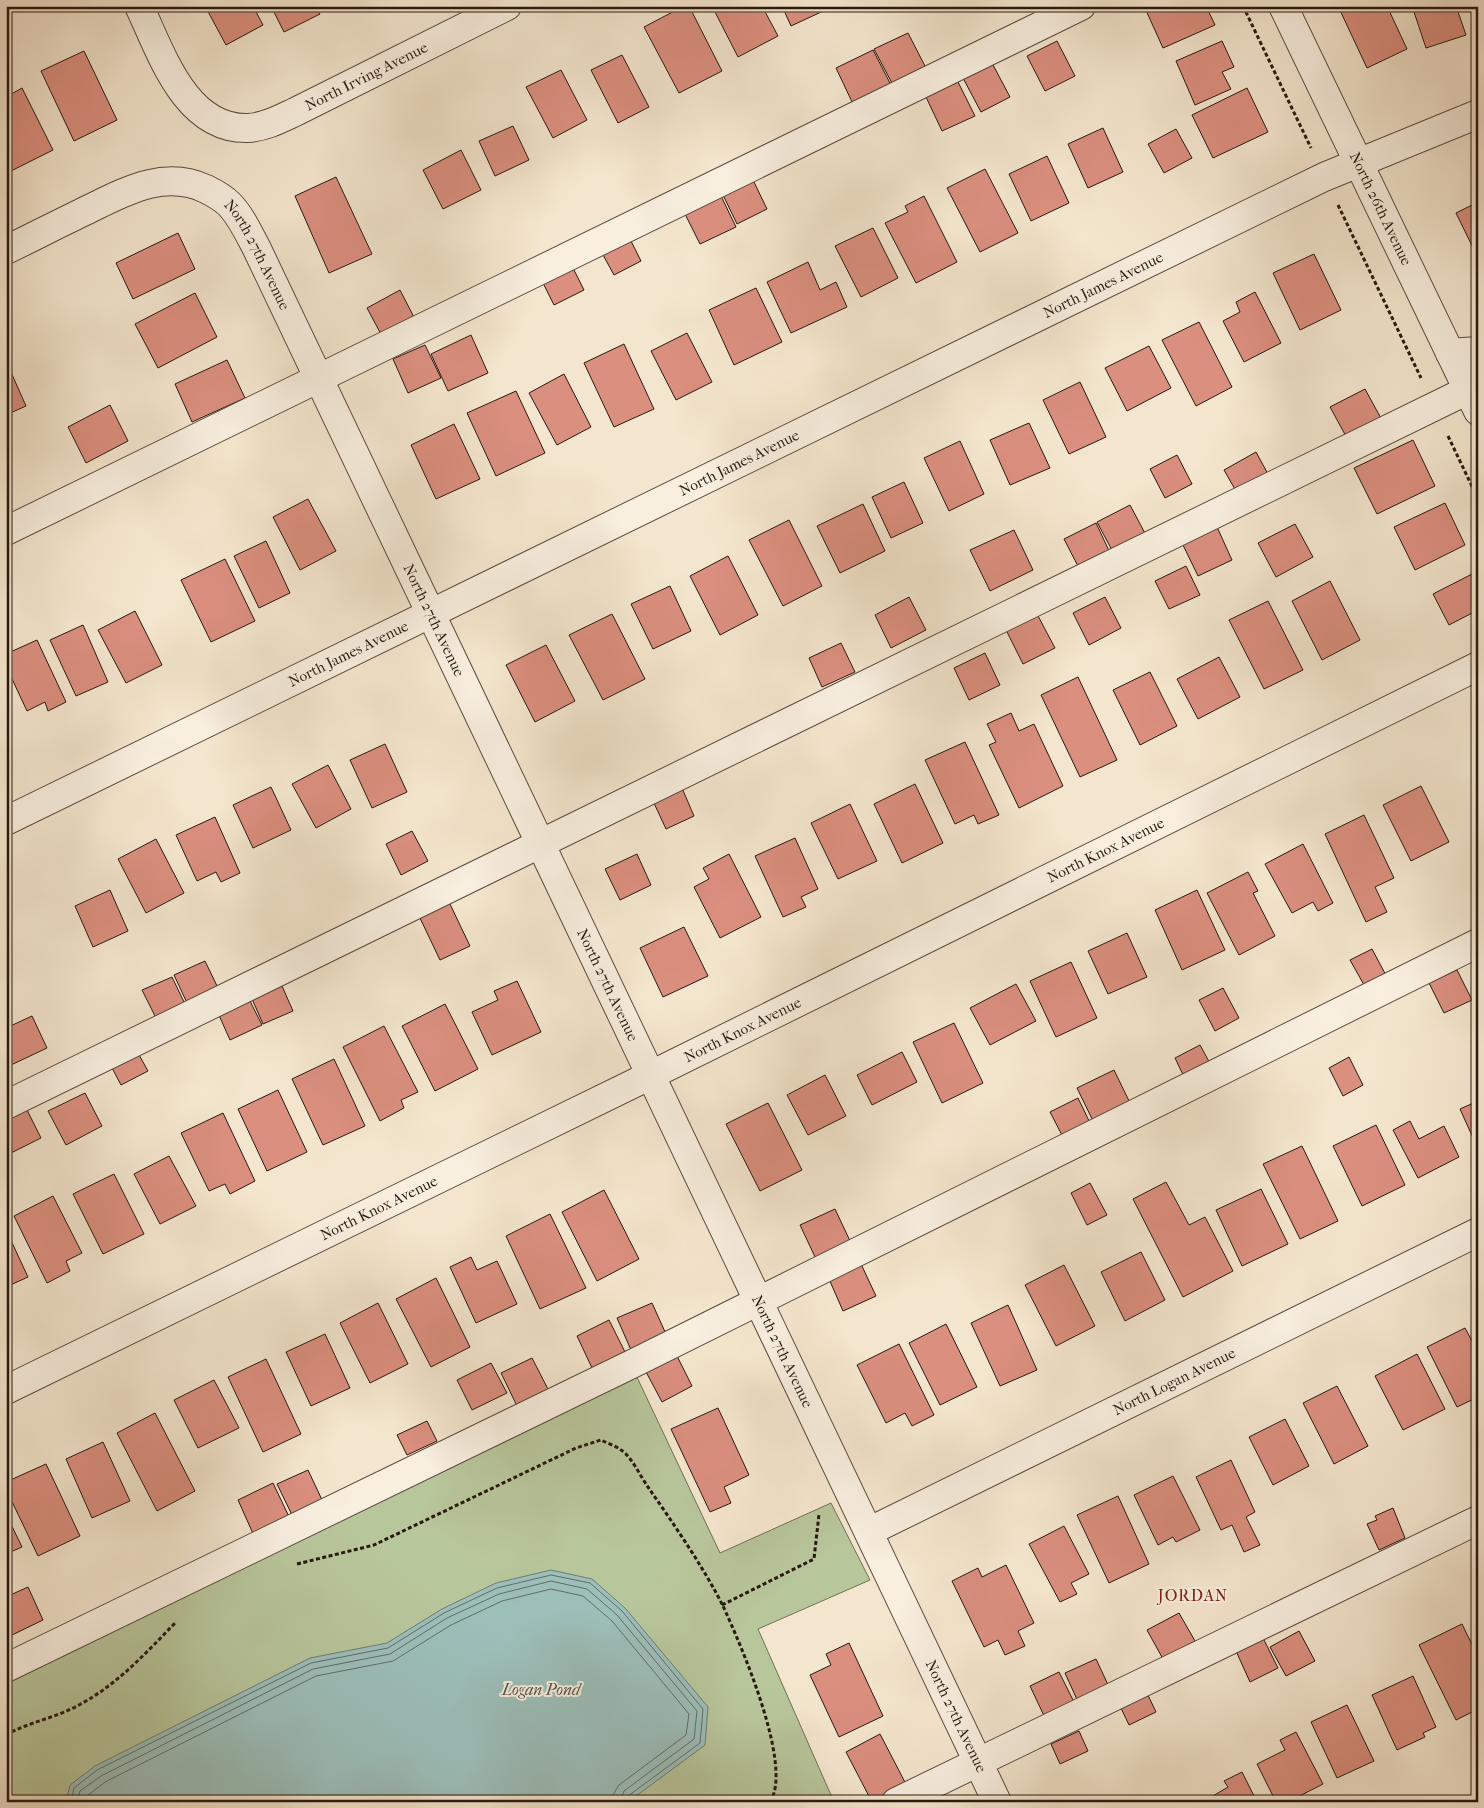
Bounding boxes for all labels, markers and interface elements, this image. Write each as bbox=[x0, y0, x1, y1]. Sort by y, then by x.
street label: North Irving Avenue bbox=[302, 38, 431, 114]
street label: North 26th Avenue bbox=[1346, 149, 1416, 269]
street label: North 27th Avenue bbox=[220, 196, 294, 313]
street label: North James Avenue bbox=[1040, 248, 1167, 322]
street label: North James Avenue bbox=[676, 426, 803, 500]
street label: North 27th Avenue bbox=[399, 561, 469, 680]
street label: North James Avenue bbox=[285, 617, 412, 691]
street label: North Knox Avenue bbox=[1044, 813, 1168, 887]
street label: North 27th Avenue bbox=[573, 926, 642, 1045]
street label: North Knox Avenue bbox=[681, 993, 805, 1066]
street label: North Knox Avenue bbox=[317, 1171, 441, 1244]
street label: North 27th Avenue bbox=[748, 1292, 817, 1411]
street label: North Logan Avenue bbox=[1110, 1343, 1239, 1419]
district label: JORDAN bbox=[1156, 1586, 1228, 1605]
street label: North 27th Avenue bbox=[922, 1657, 991, 1776]
water label: Logan Pond bbox=[501, 1680, 582, 1699]

